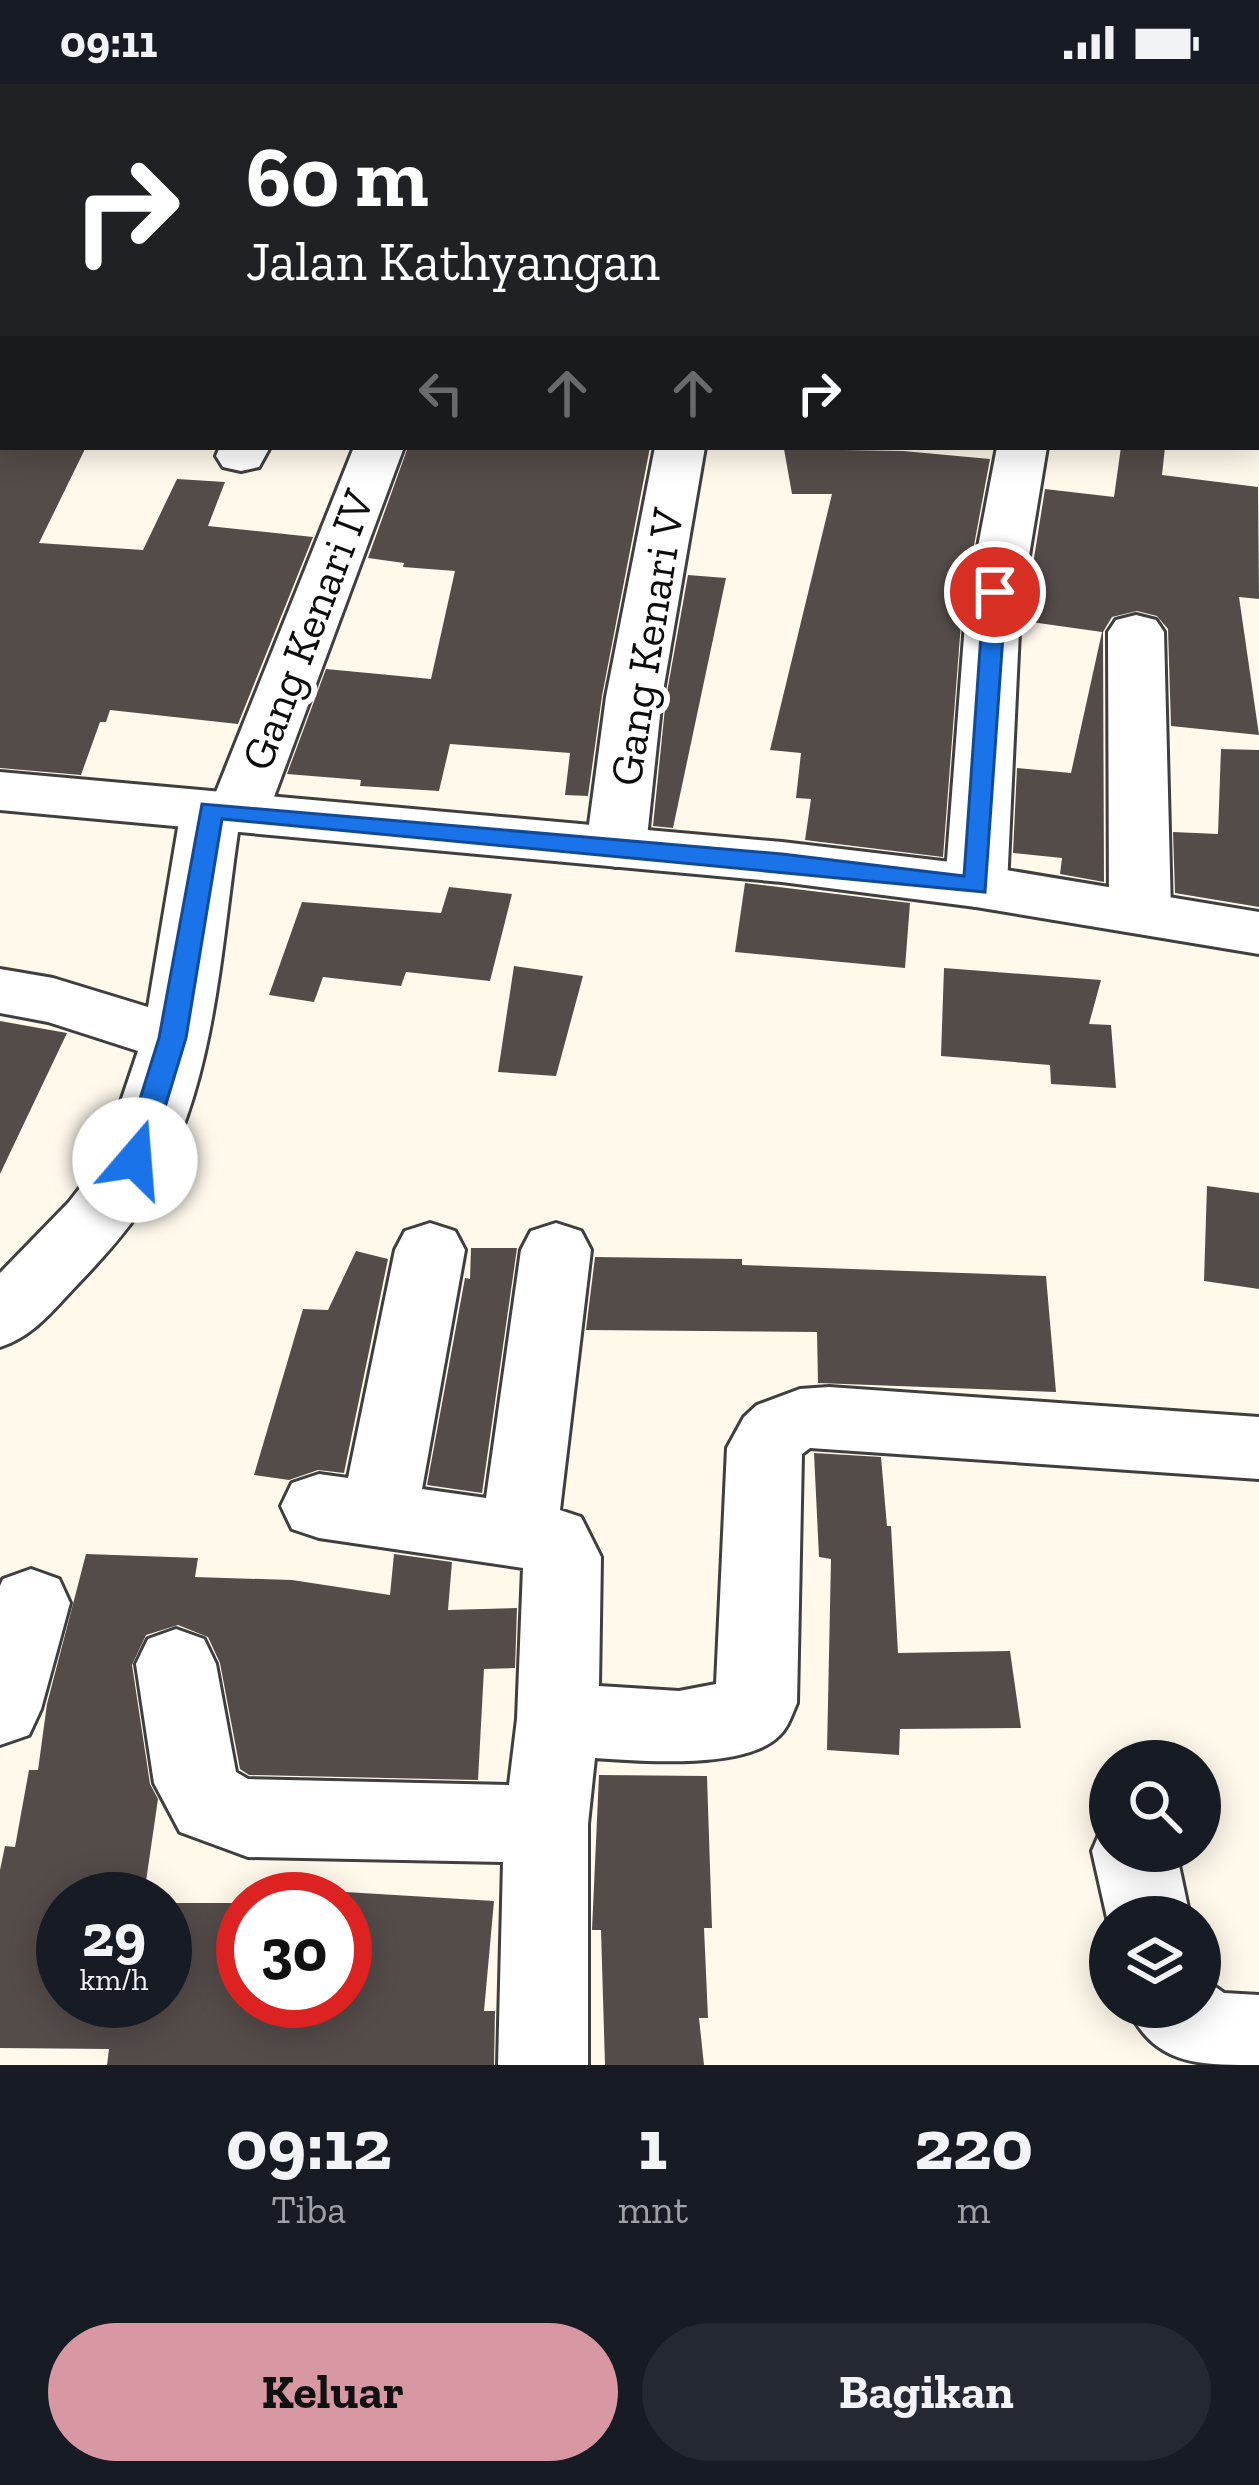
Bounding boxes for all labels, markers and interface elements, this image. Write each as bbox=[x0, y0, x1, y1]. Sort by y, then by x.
text: 09:11 bbox=[60, 15, 158, 69]
text: 60 m bbox=[246, 127, 429, 228]
icon: right bbox=[48, 132, 204, 288]
text: Jalan Kathyangan bbox=[246, 229, 660, 294]
icon: left bbox=[408, 360, 474, 426]
icon: ahead bbox=[534, 360, 600, 426]
icon: ahead bbox=[660, 360, 726, 426]
icon: right bbox=[786, 360, 852, 426]
street label: Gang Kenari IV bbox=[230, 482, 386, 778]
street label: Gang Kenari V bbox=[598, 504, 696, 789]
pin bbox=[944, 541, 1046, 643]
icon: arrive bbox=[962, 559, 1028, 625]
position arrow bbox=[72, 1097, 198, 1223]
map controls bbox=[1089, 1740, 1221, 2028]
button: search bbox=[1089, 1740, 1221, 1872]
speed limit sign: 30 bbox=[216, 1872, 372, 2028]
button: layers bbox=[1089, 1896, 1221, 2028]
text: 29 bbox=[82, 1899, 146, 1971]
text: km/h bbox=[80, 1962, 148, 1998]
text: 09:12 bbox=[226, 2101, 392, 2187]
text: 1 bbox=[638, 2101, 667, 2187]
text: 220 bbox=[914, 2101, 1033, 2187]
text: Tiba bbox=[271, 2186, 346, 2233]
text: mnt bbox=[618, 2186, 688, 2233]
text: m bbox=[957, 2186, 990, 2233]
button: Keluar bbox=[48, 2323, 618, 2461]
button: Bagikan bbox=[642, 2323, 1211, 2461]

